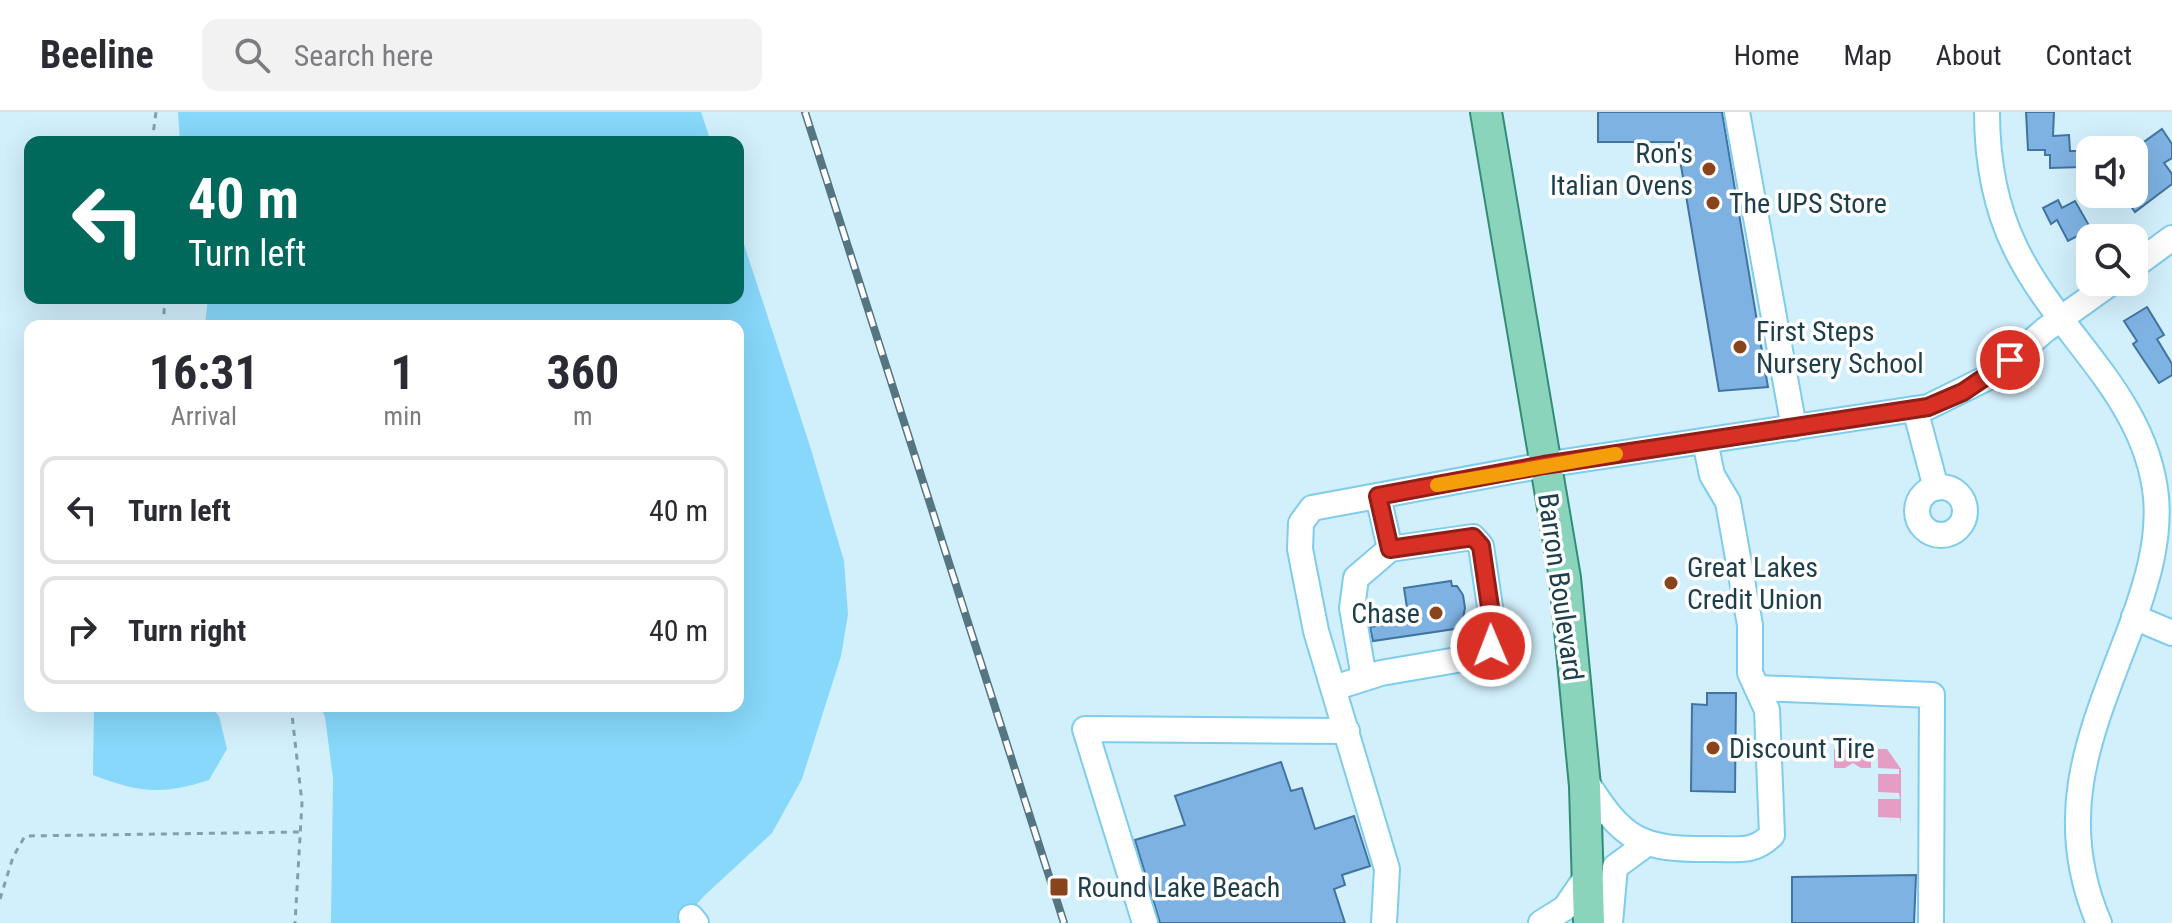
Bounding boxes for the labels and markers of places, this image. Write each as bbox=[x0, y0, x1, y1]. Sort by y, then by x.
place label: Ron's Italian Ovens bbox=[1550, 137, 1693, 202]
marker: Ron's Italian Ovens bbox=[1700, 160, 1718, 178]
place label: The UPS Store bbox=[1729, 187, 1887, 220]
marker: The UPS Store bbox=[1704, 194, 1722, 212]
place label: First Steps Nursery School bbox=[1756, 315, 1924, 380]
pin bbox=[1976, 326, 2044, 394]
marker: First Steps Nursery School bbox=[1731, 338, 1749, 356]
place label: Great Lakes Credit Union bbox=[1687, 551, 1823, 616]
marker: Great Lakes Credit Union bbox=[1662, 574, 1680, 592]
place label: Chase bbox=[1351, 597, 1420, 630]
marker: Chase bbox=[1427, 604, 1445, 622]
place label: Discount Tire bbox=[1729, 732, 1875, 765]
marker: Discount Tire bbox=[1704, 739, 1722, 757]
place label: Round Lake Beach bbox=[1077, 871, 1280, 904]
marker: Round Lake Beach bbox=[1048, 876, 1070, 898]

